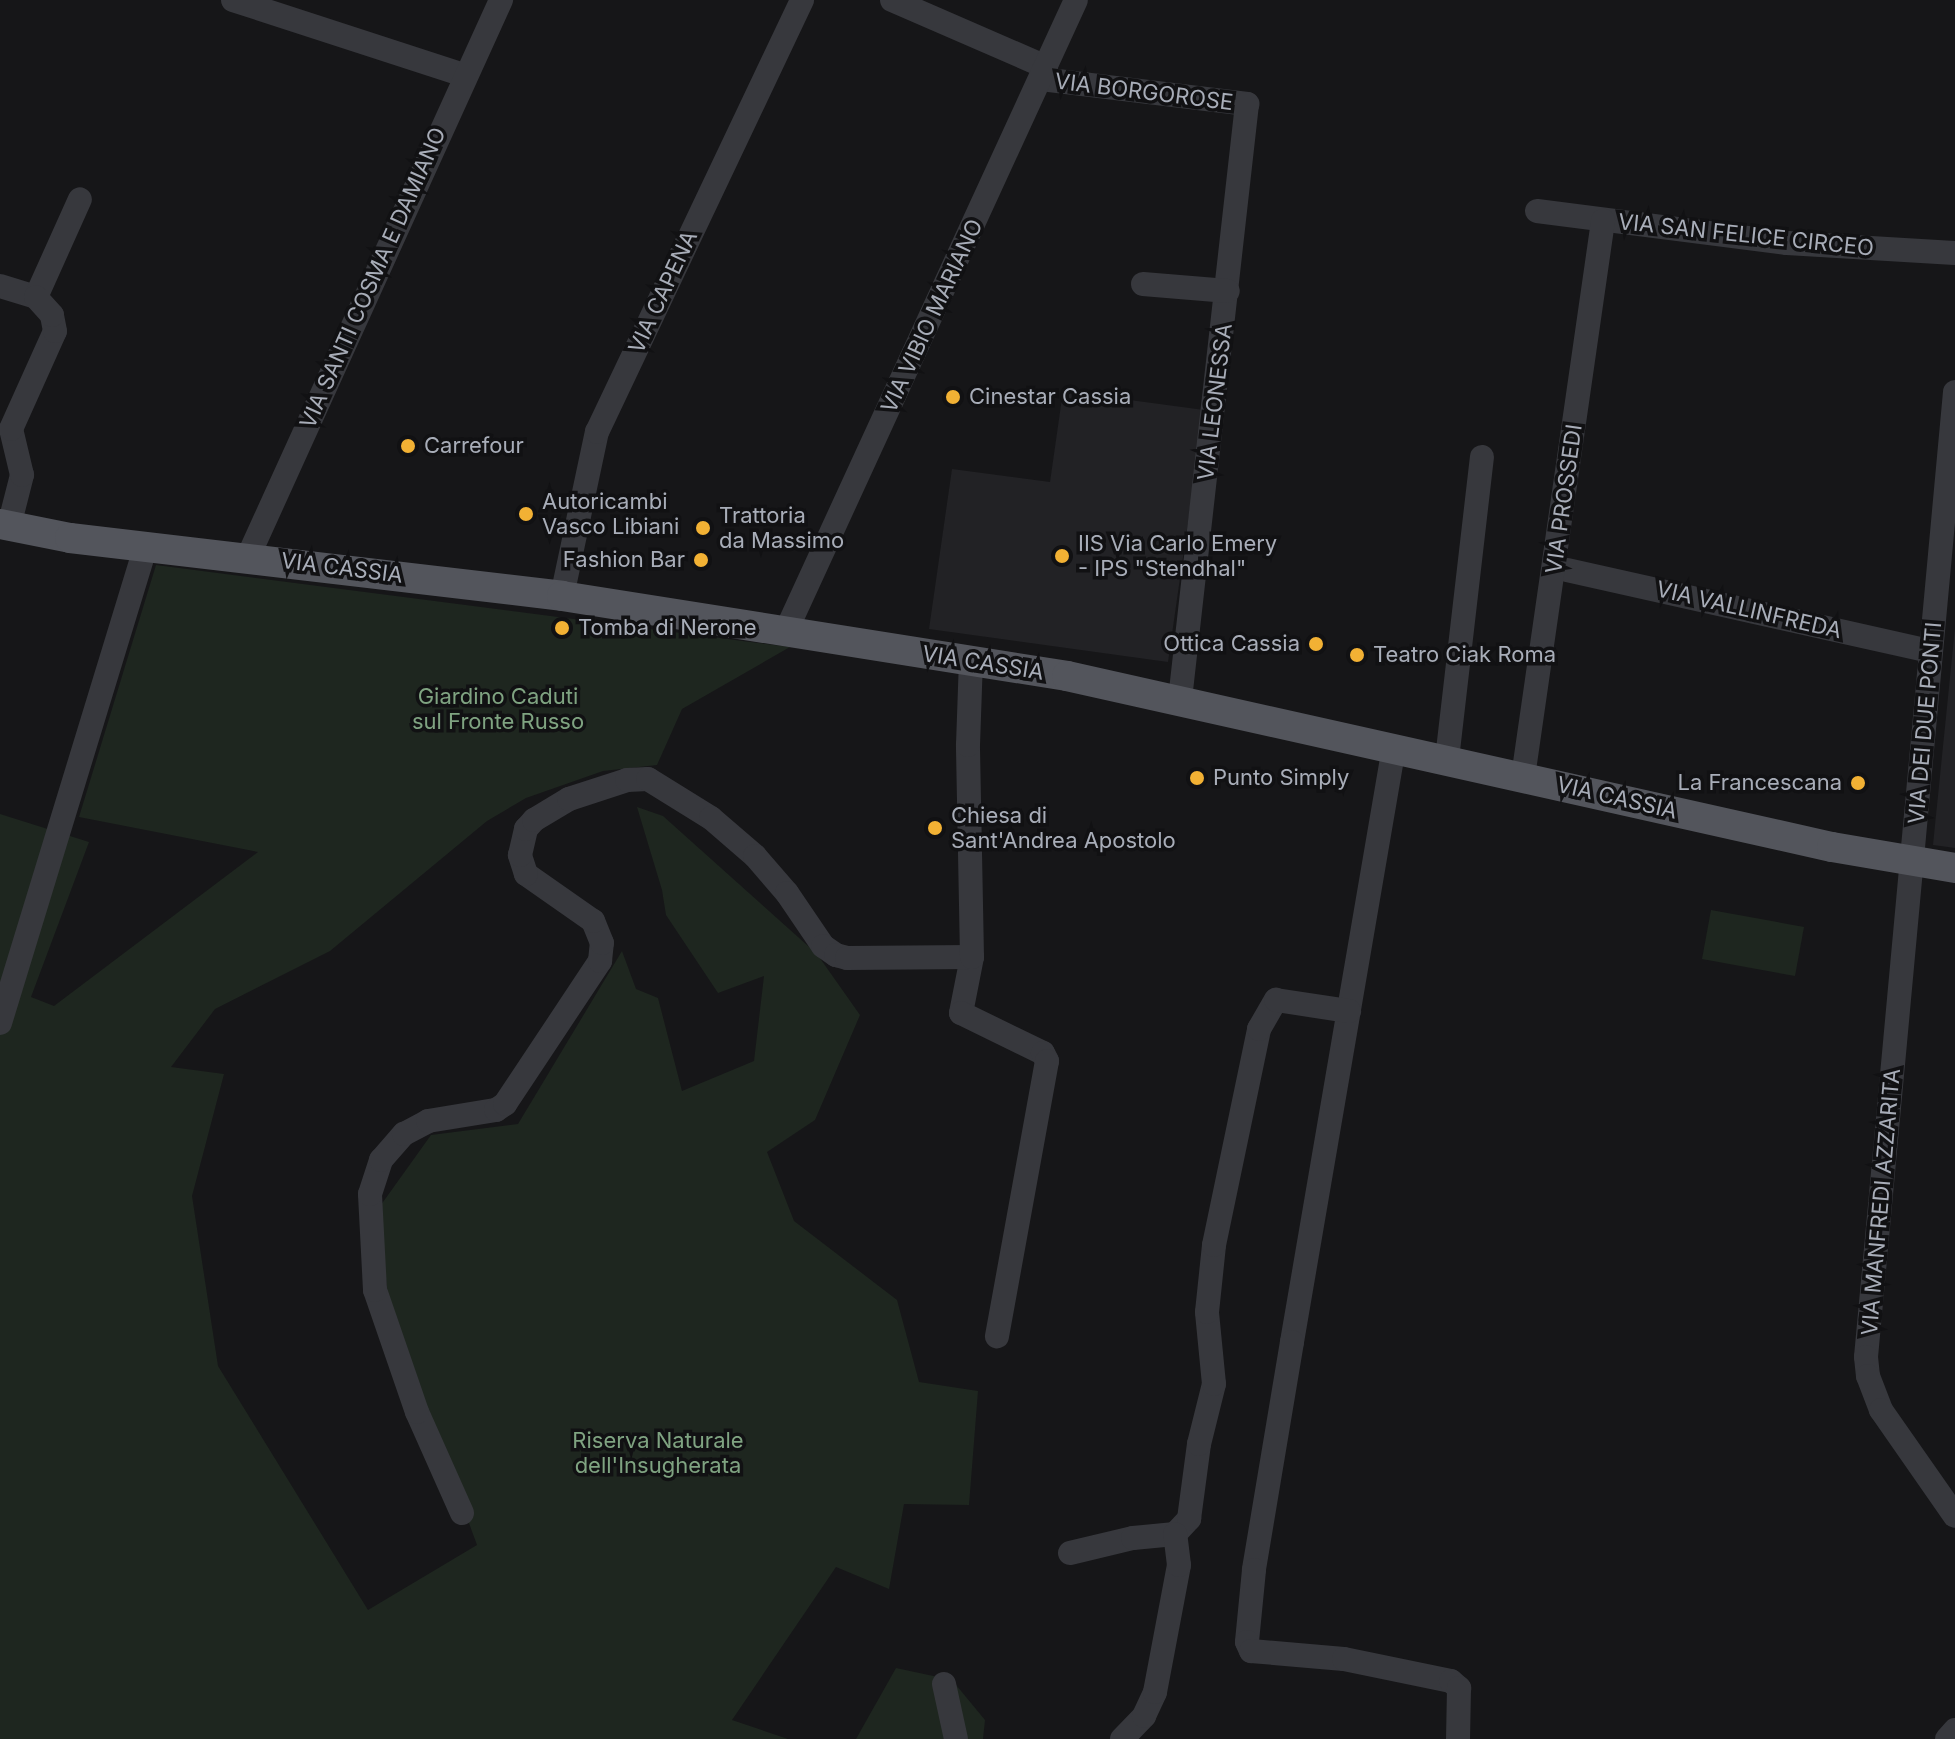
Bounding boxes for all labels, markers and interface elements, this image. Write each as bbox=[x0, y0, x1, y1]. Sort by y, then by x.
street label: VIA BORGOROSE bbox=[1053, 68, 1235, 116]
street label: VIA SANTI COSMA E DAMIANO bbox=[294, 123, 452, 433]
street label: VIA SAN FELICE CIRCEO bbox=[1617, 208, 1875, 262]
street label: VIA VIBIO MARIANO bbox=[876, 215, 988, 417]
street label: VIA CAPENA bbox=[623, 226, 703, 358]
street label: VIA LEONESSA bbox=[1192, 322, 1238, 482]
place label: Cinestar Cassia bbox=[969, 384, 1131, 410]
marker: Cinestar Cassia bbox=[944, 388, 962, 406]
street label: VIA PROSSEDI bbox=[1540, 423, 1588, 575]
place label: Carrefour bbox=[424, 433, 524, 459]
marker: Carrefour bbox=[399, 437, 417, 455]
place label: Autoricambi Vasco Libiani bbox=[542, 488, 679, 540]
place label: Trattoria da Massimo bbox=[719, 502, 844, 554]
marker: Autoricambi Vasco Libiani bbox=[517, 505, 535, 523]
marker: Trattoria da Massimo bbox=[694, 519, 712, 537]
place label: IIS Via Carlo Emery - IPS "Stendhal" bbox=[1078, 530, 1277, 582]
street label: VIA CASSIA bbox=[280, 547, 404, 589]
place label: Fashion Bar bbox=[563, 547, 685, 573]
marker: IIS Via Carlo Emery - IPS "Stendhal" bbox=[1053, 547, 1071, 565]
marker: Fashion Bar bbox=[692, 551, 710, 569]
street label: VIA VALLINFREDA bbox=[1654, 576, 1844, 644]
place label: Tomba di Nerone bbox=[578, 615, 756, 641]
marker: Tomba di Nerone bbox=[553, 619, 571, 637]
street label: VIA DEI DUE PONTI bbox=[1903, 621, 1947, 825]
place label: Ottica Cassia bbox=[1163, 631, 1300, 657]
marker: Ottica Cassia bbox=[1307, 635, 1325, 653]
street label: VIA CASSIA bbox=[920, 640, 1046, 686]
place label: Teatro Ciak Roma bbox=[1373, 642, 1556, 668]
marker: Teatro Ciak Roma bbox=[1348, 646, 1366, 664]
park label: Giardino Caduti sul Fronte Russo bbox=[412, 683, 584, 734]
place label: Punto Simply bbox=[1213, 765, 1349, 791]
marker: Punto Simply bbox=[1188, 769, 1206, 787]
place label: La Francescana bbox=[1678, 770, 1842, 796]
street label: VIA CASSIA bbox=[1554, 771, 1680, 825]
marker: La Francescana bbox=[1849, 774, 1867, 792]
place label: Chiesa di Sant'Andrea Apostolo bbox=[951, 802, 1176, 854]
marker: Chiesa di Sant'Andrea Apostolo bbox=[926, 819, 944, 837]
street label: VIA MANFREDI AZZARITA bbox=[1856, 1067, 1906, 1337]
park label: Riserva Naturale dell'Insugherata bbox=[572, 1427, 744, 1478]

